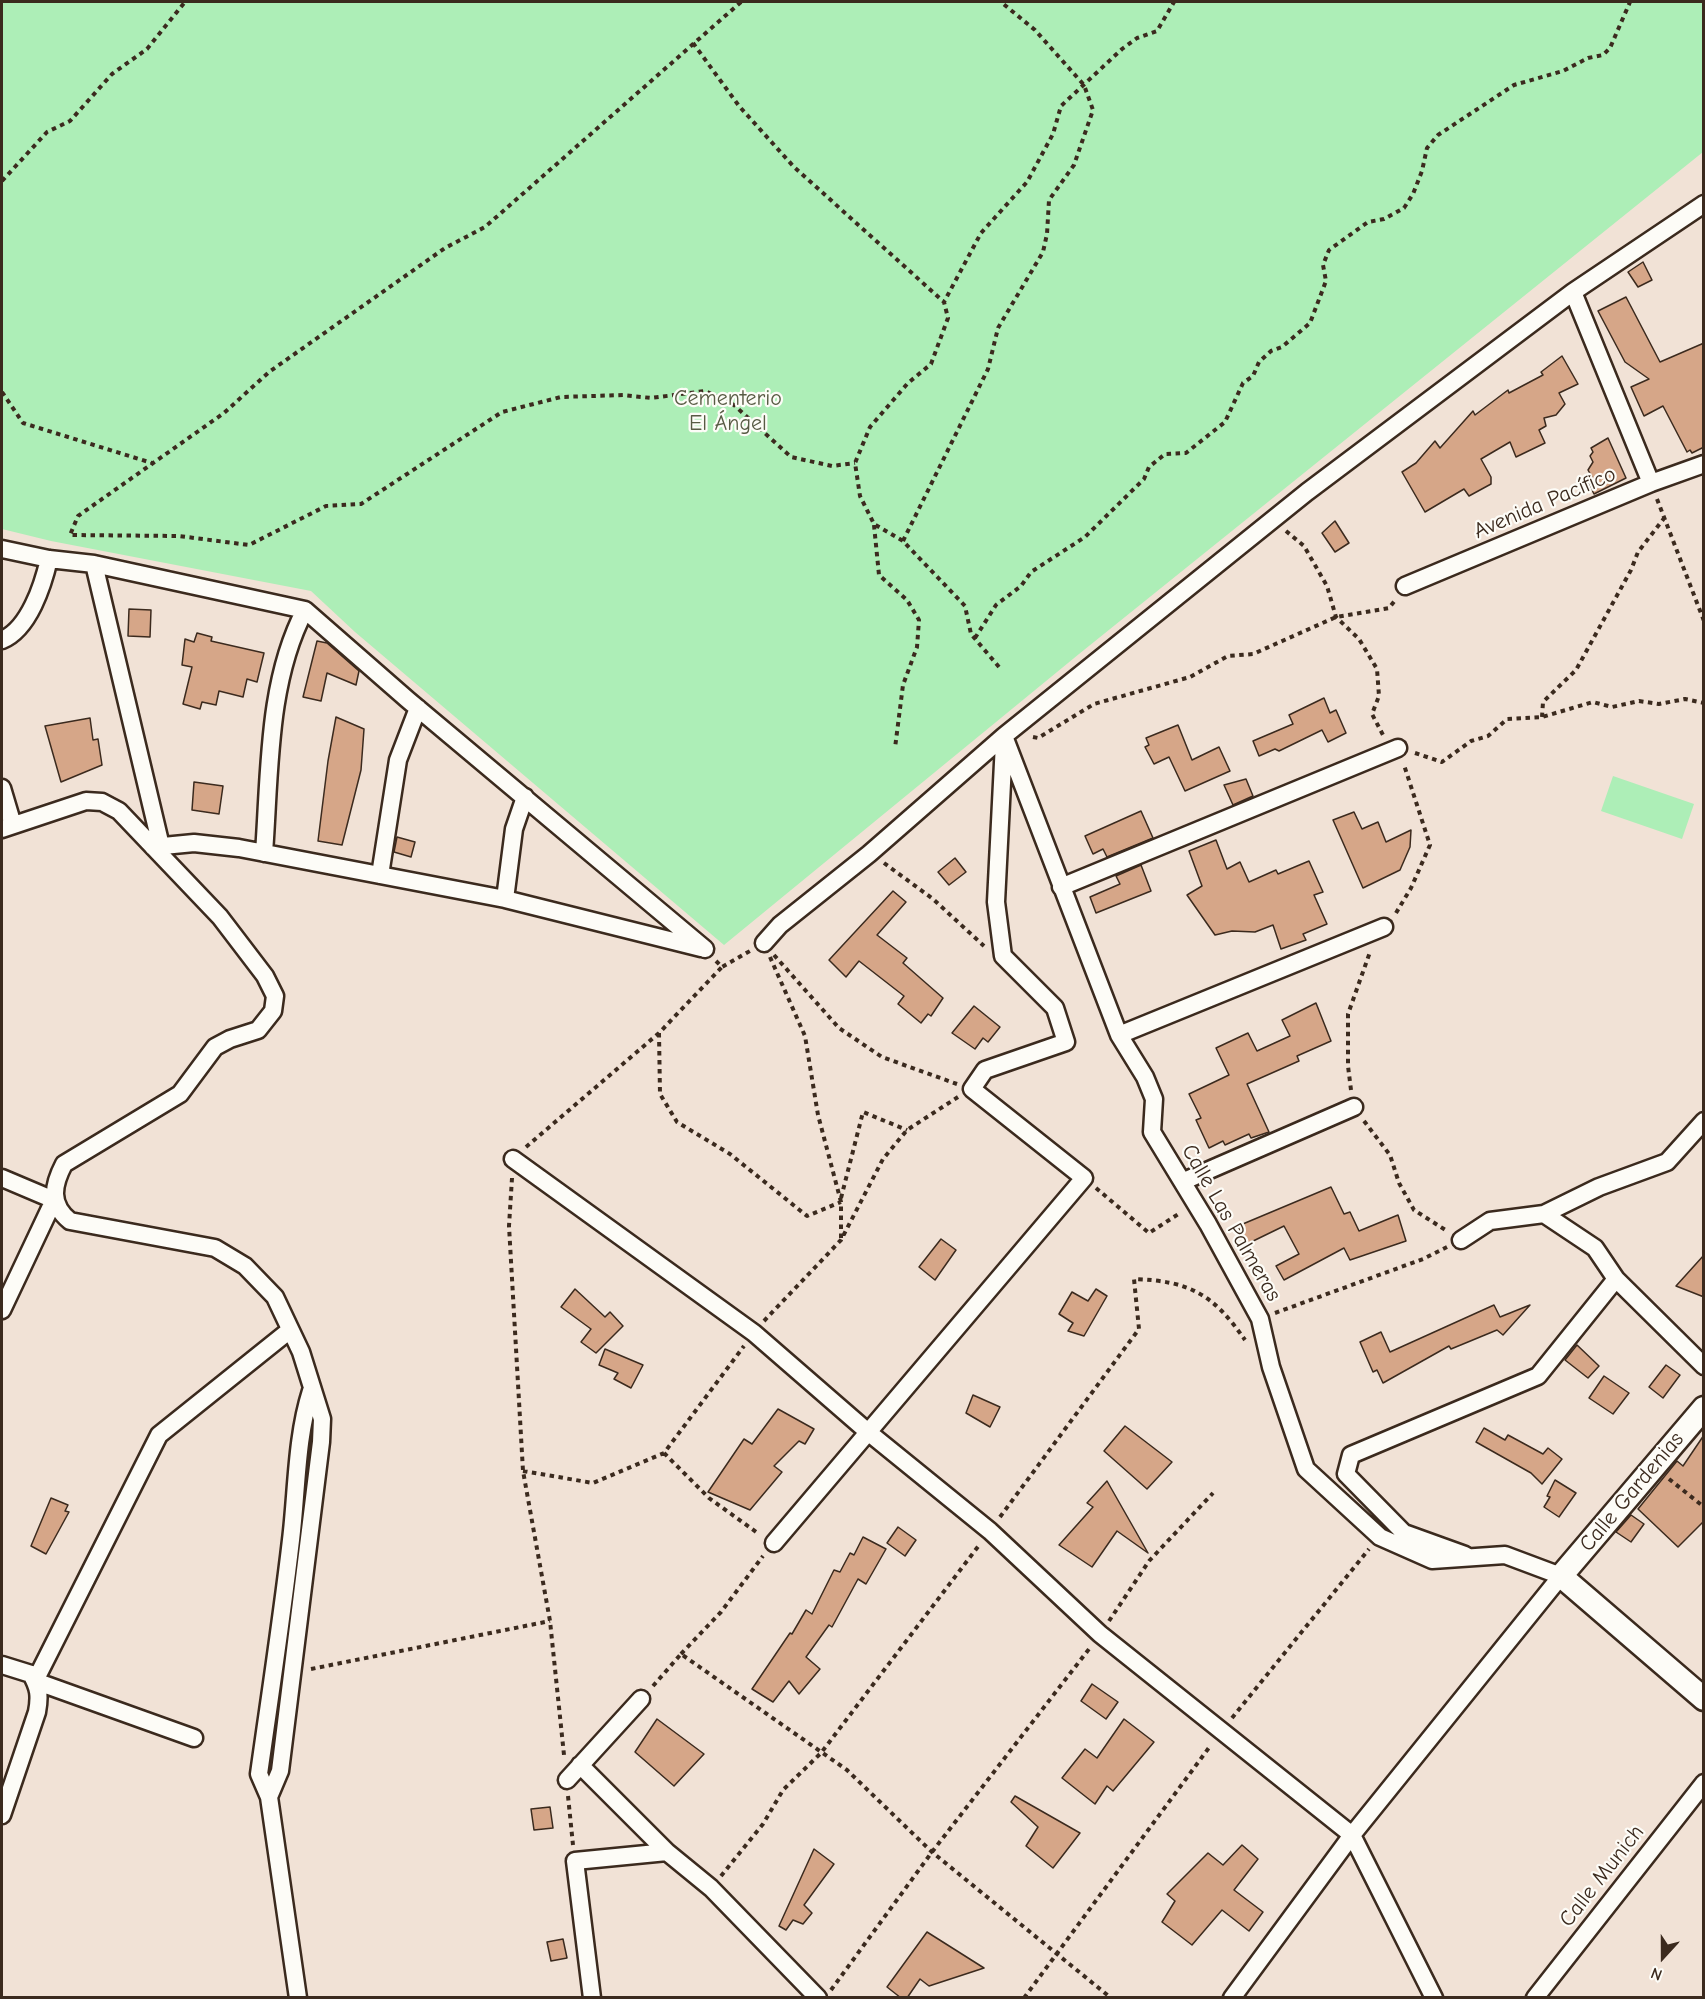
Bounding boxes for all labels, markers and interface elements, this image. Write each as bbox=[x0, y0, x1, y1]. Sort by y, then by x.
park label: Cementerio El Ángel bbox=[674, 386, 782, 438]
street label: Avenida Pacífico bbox=[1470, 461, 1620, 545]
street label: Calle Las Palmeras bbox=[1175, 1140, 1287, 1306]
street label: Calle Gardenias bbox=[1574, 1427, 1690, 1557]
street label: Calle Munich bbox=[1554, 1820, 1650, 1932]
north arrow bbox=[1633, 1927, 1693, 1987]
text: N bbox=[1648, 1964, 1665, 1984]

